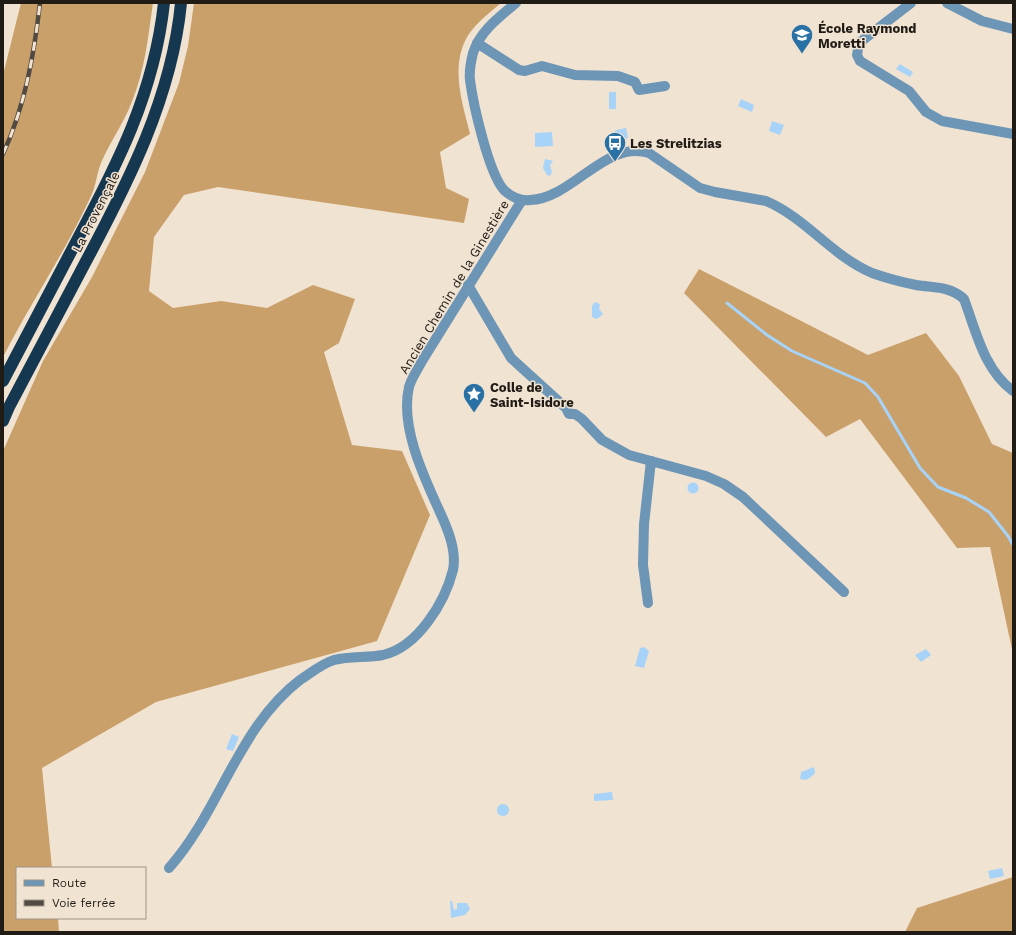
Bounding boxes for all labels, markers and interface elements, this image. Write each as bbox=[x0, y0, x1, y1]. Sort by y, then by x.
place label: École Raymond Moretti bbox=[818, 20, 916, 51]
school or university icon: École Raymond Moretti bbox=[789, 22, 815, 55]
bus stop icon: Les Strelitzias bbox=[602, 130, 628, 163]
place label: Les Strelitzias bbox=[630, 136, 722, 151]
street label: La Provençale bbox=[69, 169, 123, 255]
street label: Ancien Chemin de la Ginestière bbox=[396, 197, 512, 377]
place label: Colle de Saint-Isidore bbox=[490, 380, 574, 410]
place icon: Colle de Saint-Isidore bbox=[461, 381, 487, 414]
legend bbox=[16, 867, 146, 919]
text: Route bbox=[52, 876, 86, 890]
text: Voie ferrée bbox=[52, 896, 115, 910]

